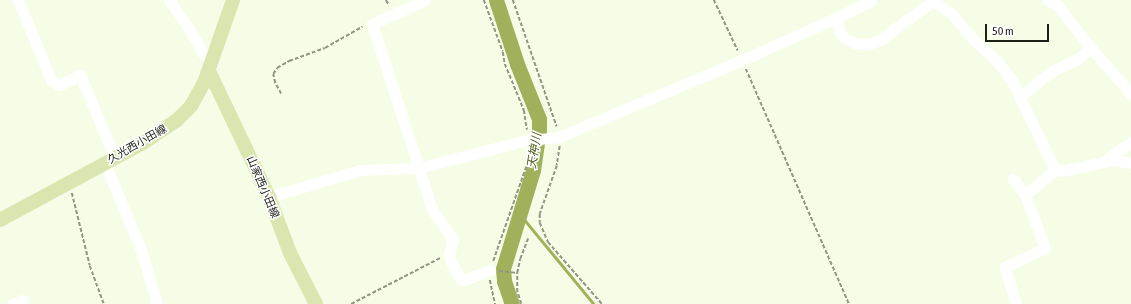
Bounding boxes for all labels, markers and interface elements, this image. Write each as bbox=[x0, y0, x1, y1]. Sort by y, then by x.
scale bar bbox=[987, 16, 1051, 42]
text: 50 m bbox=[992, 24, 1014, 38]
street label: 久光西小田線 bbox=[105, 122, 169, 166]
water label: 天神川 bbox=[525, 132, 545, 170]
street label: 山家西小田線 bbox=[244, 154, 282, 220]

